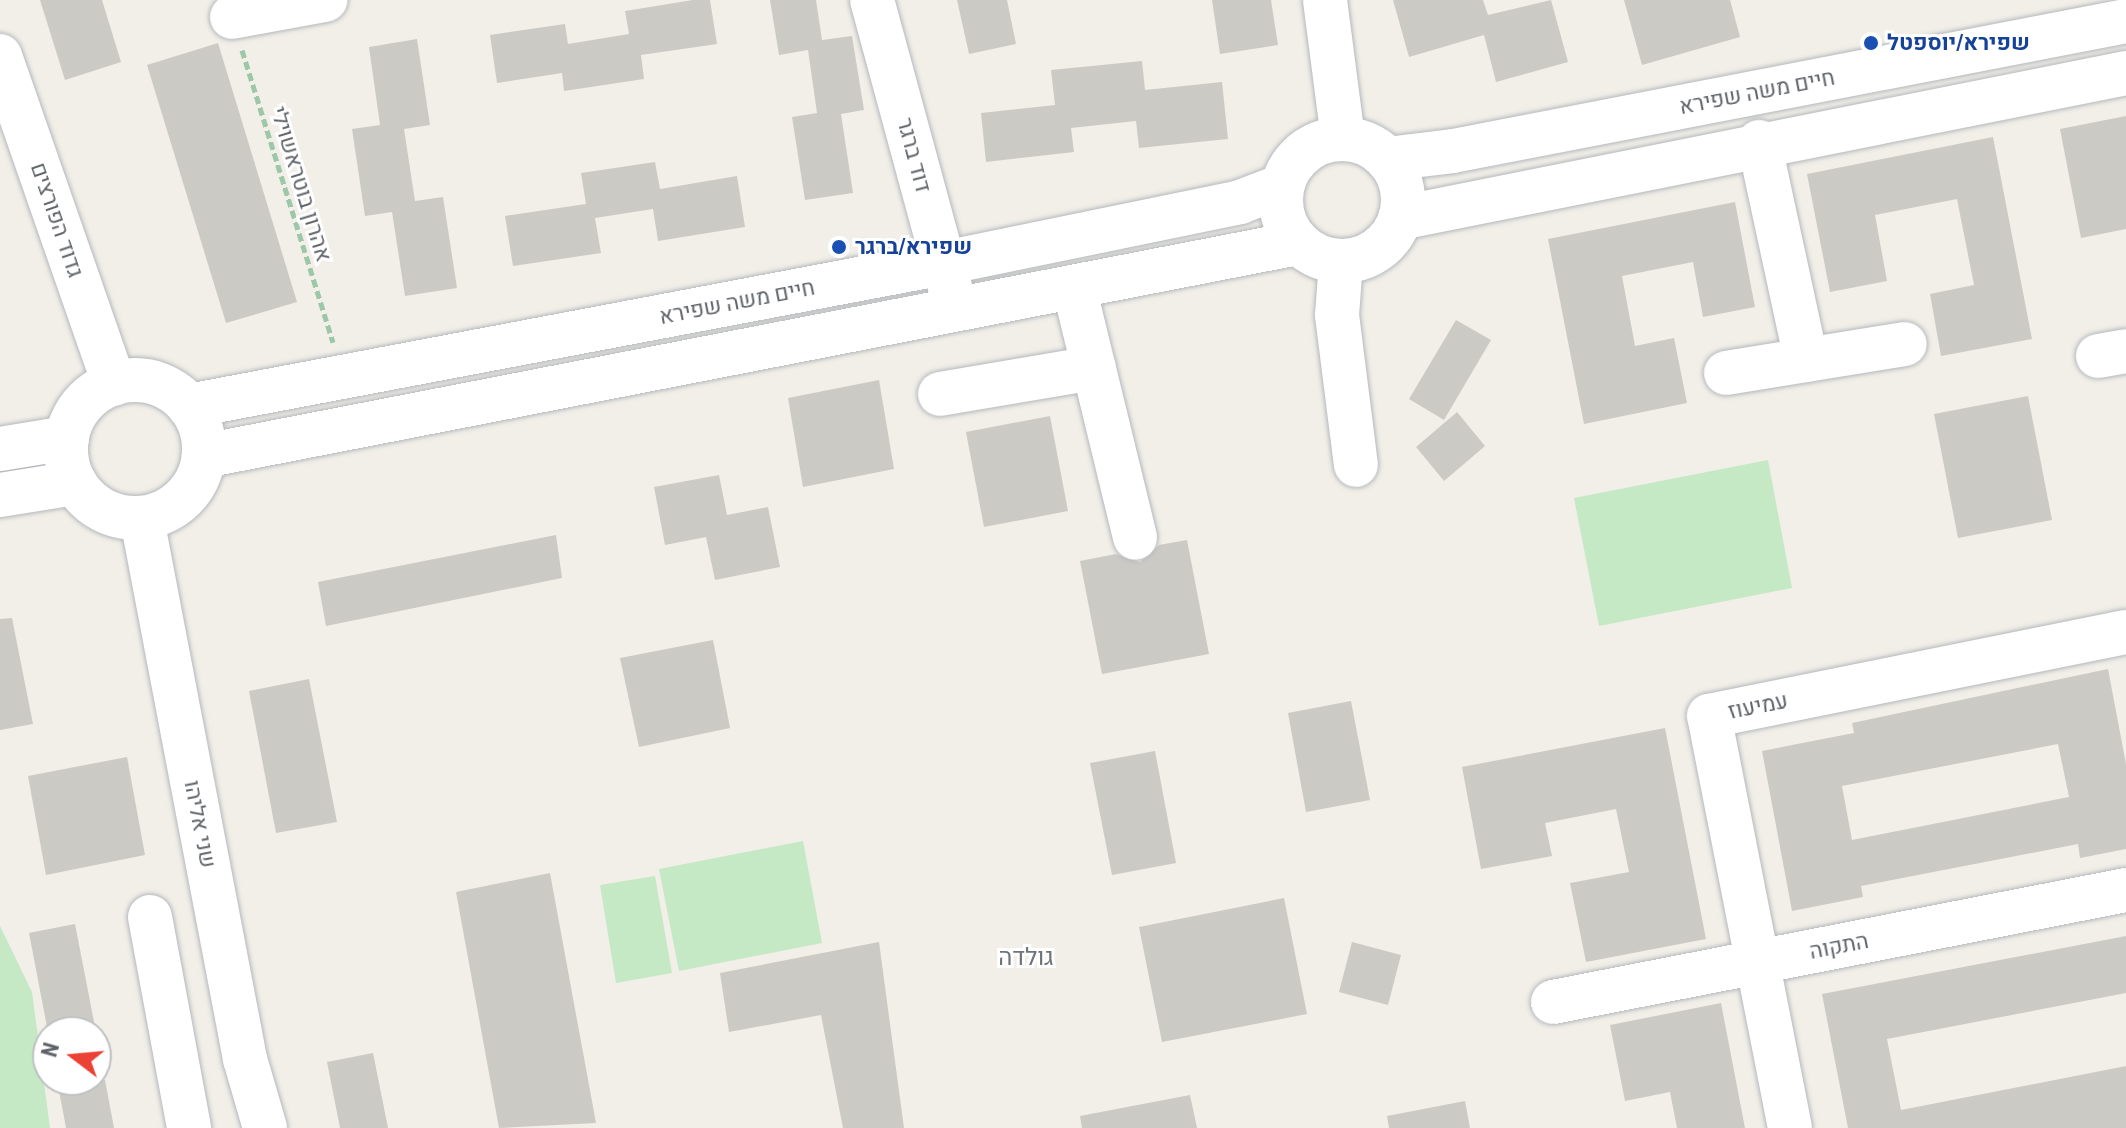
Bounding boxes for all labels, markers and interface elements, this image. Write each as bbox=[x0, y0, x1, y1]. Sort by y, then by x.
place label: שפירא/יוספטל bbox=[1887, 30, 2030, 56]
marker: שפירא/יוספטל bbox=[1862, 34, 1880, 52]
street label: חיים משה שפירא bbox=[1677, 64, 1837, 120]
street label: אהרון בוטראשוילי bbox=[265, 103, 337, 265]
street label: דוד ברגר bbox=[891, 115, 937, 195]
street label: גדוד הפורצים bbox=[25, 159, 89, 281]
place label: שפירא/ברגר bbox=[855, 234, 972, 260]
marker: שפירא/ברגר bbox=[830, 238, 848, 256]
street label: חיים משה שפירא bbox=[657, 274, 817, 330]
street label: עמיעוז bbox=[1726, 687, 1790, 725]
street label: שני אליהו bbox=[179, 778, 221, 870]
street label: התקוה bbox=[1807, 927, 1871, 965]
district label: גולדה bbox=[998, 944, 1054, 972]
north arrow bbox=[32, 1016, 112, 1096]
text: N bbox=[36, 1040, 64, 1060]

